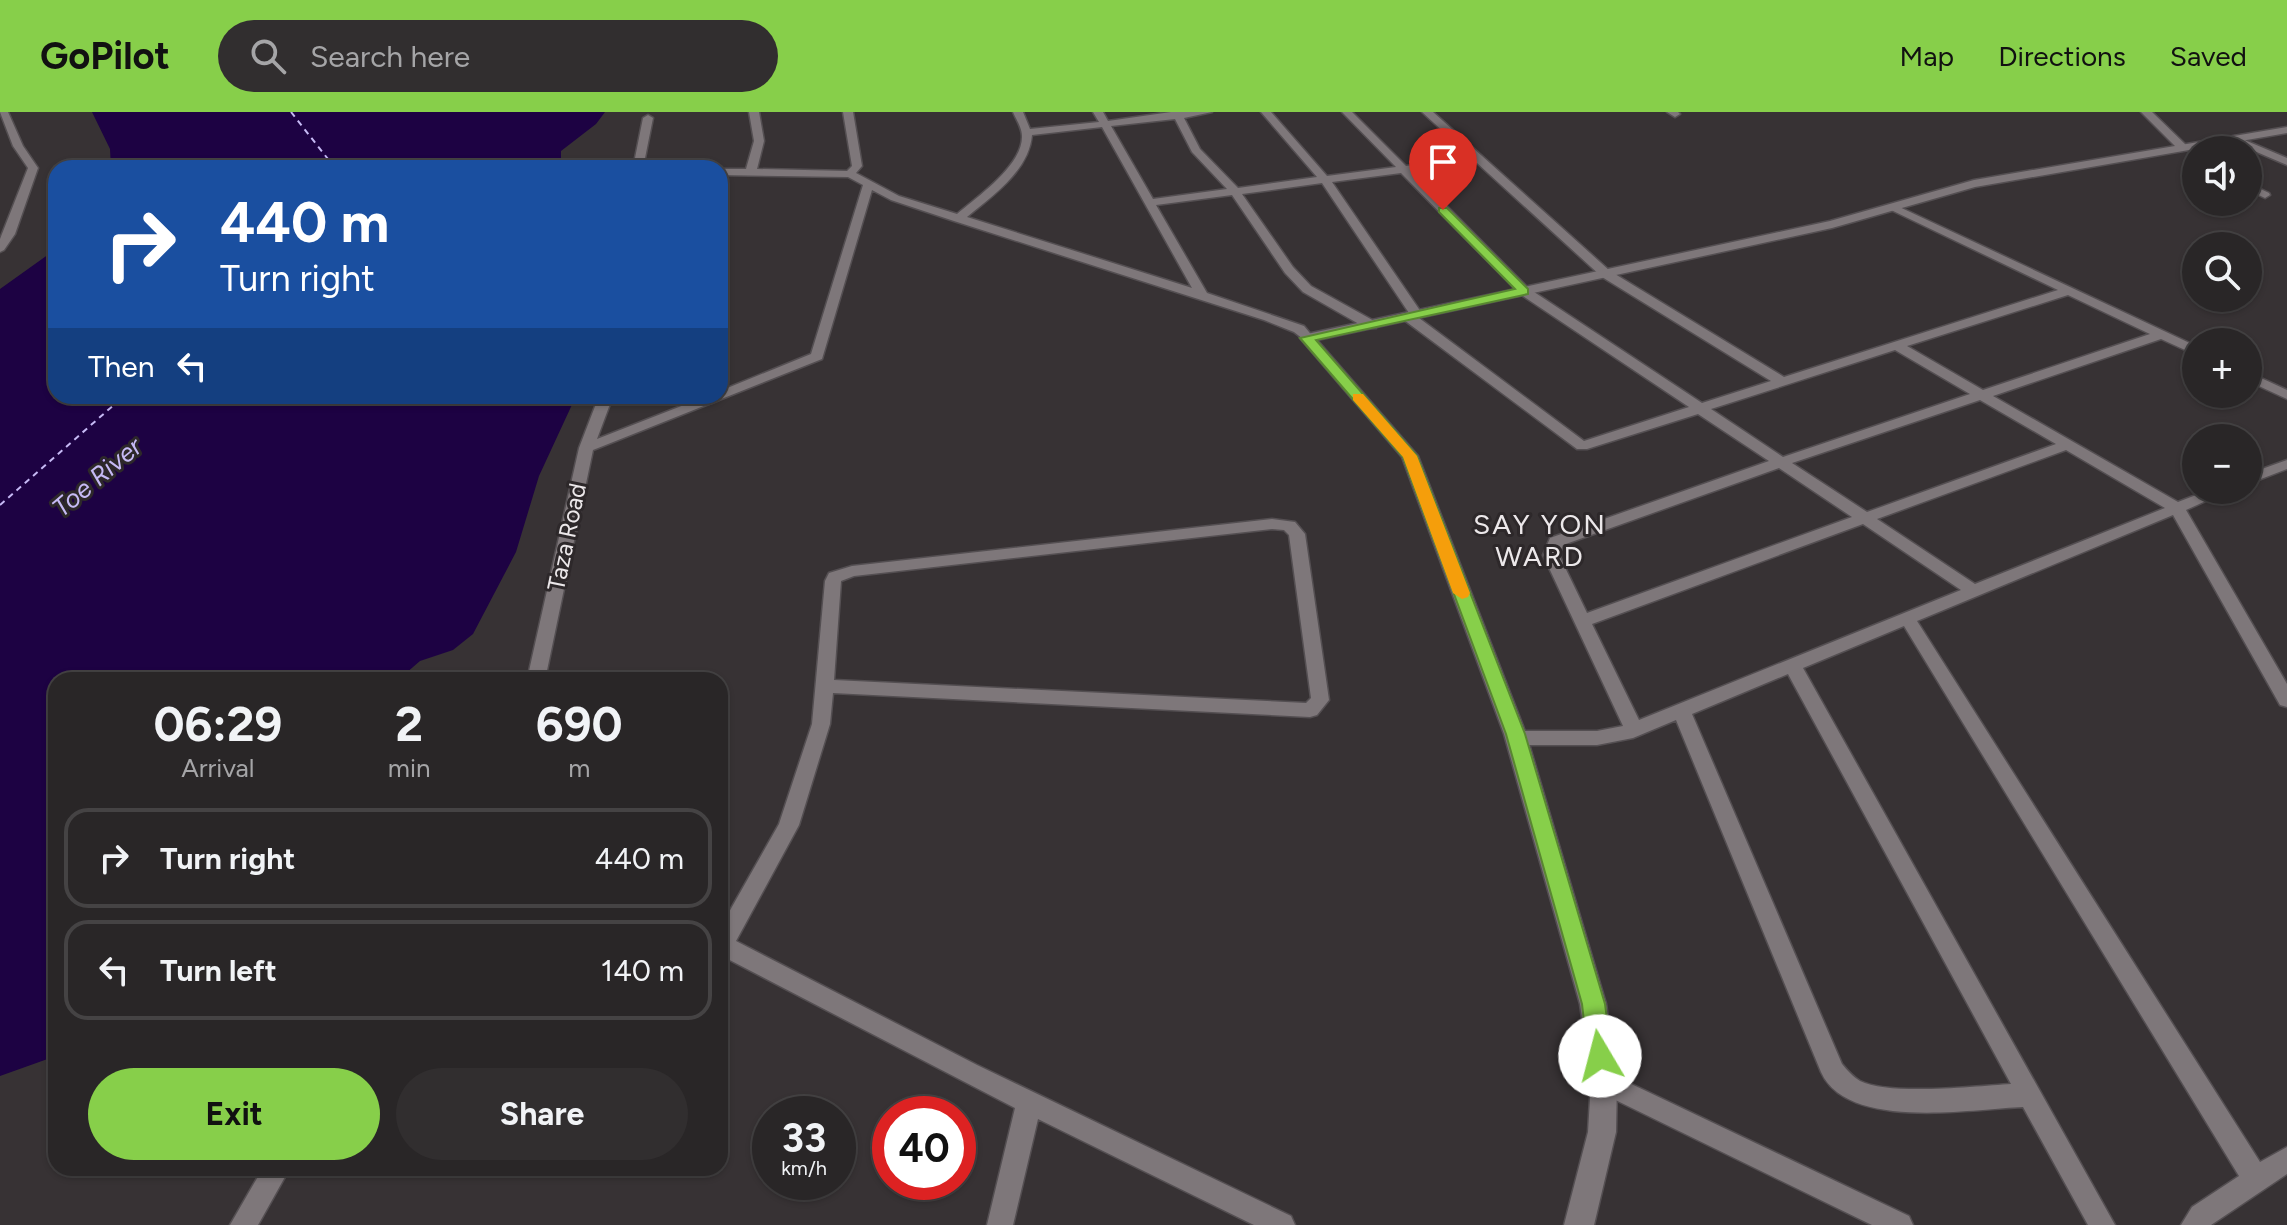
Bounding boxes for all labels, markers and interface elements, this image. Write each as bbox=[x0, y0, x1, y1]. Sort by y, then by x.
search box bbox=[218, 20, 778, 92]
text: GoPilot bbox=[40, 33, 170, 79]
icon: search bbox=[246, 34, 290, 78]
text: Search here bbox=[310, 38, 470, 75]
text: Map bbox=[1900, 39, 1954, 73]
text: Directions bbox=[1998, 39, 2126, 73]
text: Saved bbox=[2170, 39, 2247, 73]
pin bbox=[1409, 128, 1477, 210]
map controls bbox=[2182, 136, 2262, 504]
button: sound bbox=[2182, 136, 2262, 216]
icon: arrive bbox=[1421, 140, 1465, 184]
text: 440 m bbox=[220, 189, 389, 256]
icon: right bbox=[88, 192, 192, 296]
button: search bbox=[2182, 232, 2262, 312]
text: Turn right bbox=[220, 257, 375, 300]
button: + bbox=[2182, 328, 2262, 408]
icon: left bbox=[170, 344, 214, 388]
text: Then bbox=[88, 348, 154, 385]
button: − bbox=[2182, 424, 2262, 504]
water label: Toe River bbox=[46, 430, 149, 524]
street label: Taza Road bbox=[541, 480, 592, 593]
district label: SAY YON WARD bbox=[1473, 507, 1607, 573]
text: 06:29 bbox=[153, 695, 282, 753]
text: 2 bbox=[395, 695, 423, 753]
text: 690 bbox=[536, 695, 623, 753]
text: Arrival bbox=[181, 752, 255, 784]
text: min bbox=[388, 752, 430, 784]
text: m bbox=[568, 752, 590, 784]
icon: right bbox=[92, 836, 136, 880]
text: Turn right bbox=[160, 840, 295, 877]
text: 440 m bbox=[595, 840, 684, 877]
icon: left bbox=[92, 948, 136, 992]
text: Turn left bbox=[160, 952, 277, 989]
text: 140 m bbox=[601, 952, 684, 989]
position arrow bbox=[1558, 1014, 1642, 1098]
button: Exit bbox=[88, 1068, 380, 1160]
button: Share bbox=[396, 1068, 688, 1160]
speed limit sign: 40 bbox=[872, 1096, 976, 1200]
text: 33 bbox=[782, 1114, 826, 1162]
text: km/h bbox=[781, 1156, 827, 1180]

